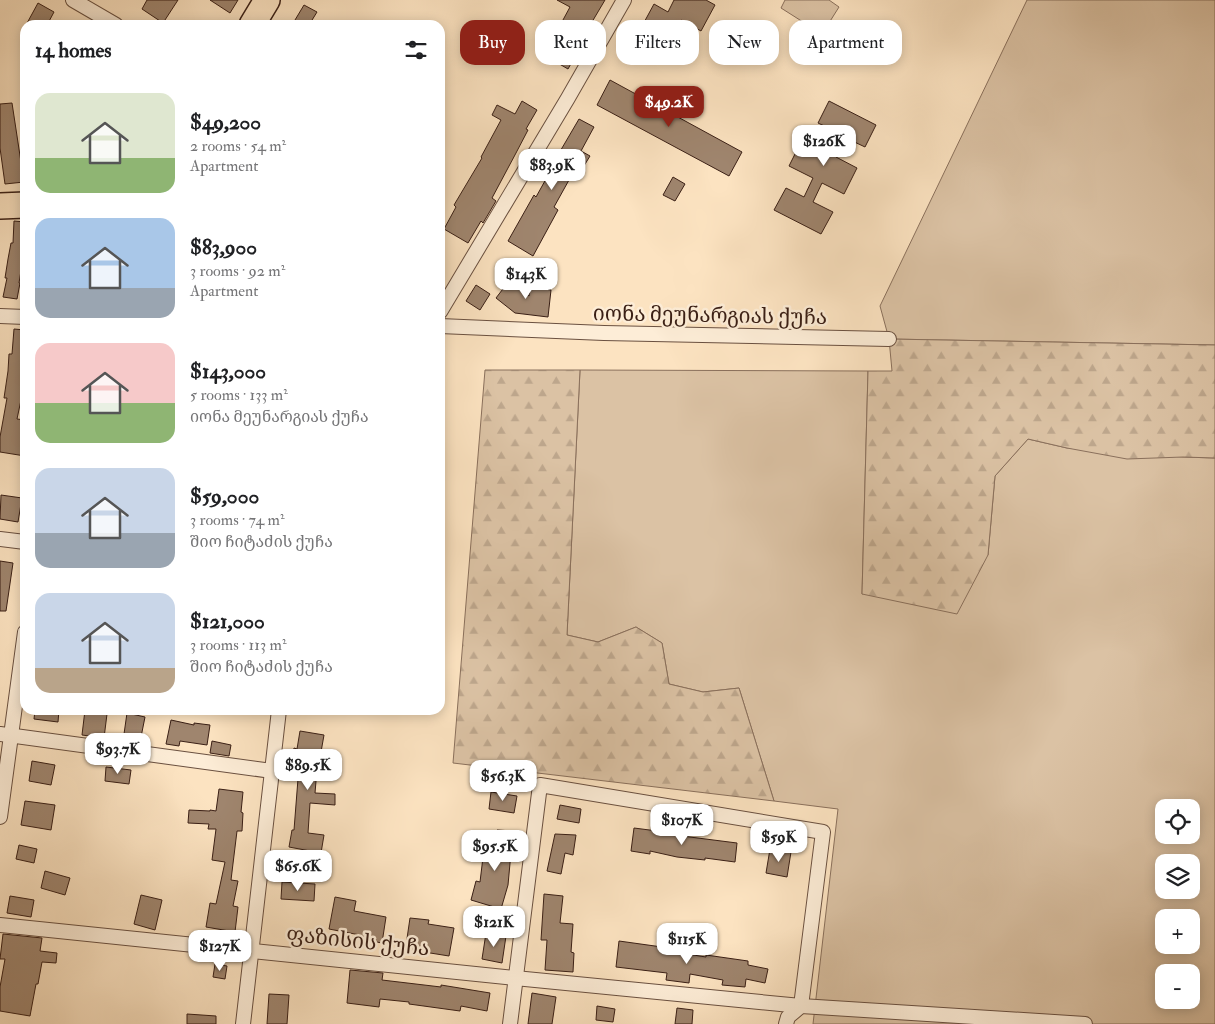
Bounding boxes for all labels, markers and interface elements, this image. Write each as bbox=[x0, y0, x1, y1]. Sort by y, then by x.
chip: Buy bbox=[460, 20, 525, 65]
chip: Rent bbox=[535, 20, 606, 65]
chip: Filters bbox=[616, 20, 699, 65]
chip: New bbox=[709, 20, 779, 65]
chip: Apartment bbox=[789, 20, 902, 65]
icon: filters bbox=[402, 36, 430, 64]
text: 14 homes bbox=[35, 37, 112, 64]
pin: $49.2K bbox=[628, 86, 710, 128]
text: $49.2K bbox=[645, 92, 693, 112]
text: $49,200 bbox=[190, 109, 261, 136]
icon: home bbox=[75, 113, 135, 173]
pin: $126K bbox=[789, 124, 859, 167]
text: $126K bbox=[803, 131, 845, 151]
text: 2 rooms · 54 m² bbox=[190, 136, 286, 156]
pin: $83.9K bbox=[511, 148, 593, 191]
text: $83.9K bbox=[529, 155, 575, 175]
text: Apartment bbox=[190, 156, 258, 176]
text: $83,900 bbox=[190, 234, 257, 261]
icon: home bbox=[75, 238, 135, 298]
pin: $143K bbox=[491, 258, 561, 300]
text: 3 rooms · 92 m² bbox=[190, 261, 285, 281]
text: $143K bbox=[506, 264, 546, 284]
text: Apartment bbox=[190, 281, 258, 301]
street label: იონა მეუნარგიას ქუჩა bbox=[593, 300, 827, 331]
text: $143,000 bbox=[190, 358, 266, 385]
icon: home bbox=[75, 363, 135, 423]
text: 5 rooms · 133 m² bbox=[190, 385, 288, 405]
text: იონა მეუნარგიას ქუჩა bbox=[190, 407, 369, 427]
text: $59,000 bbox=[190, 483, 259, 510]
icon: home bbox=[75, 488, 135, 548]
text: 3 rooms · 74 m² bbox=[190, 510, 284, 530]
text: შიო ჩიტაძის ქუჩა bbox=[190, 532, 333, 552]
text: $121,000 bbox=[190, 608, 265, 635]
icon: home bbox=[75, 613, 135, 673]
text: 3 rooms · 113 m² bbox=[190, 635, 286, 655]
text: შიო ჩიტაძის ქუჩა bbox=[190, 657, 333, 677]
pin: $93.7K bbox=[77, 732, 159, 775]
text: $93.7K bbox=[96, 739, 140, 759]
pin: $89.5K bbox=[267, 748, 349, 791]
text: $89.5K bbox=[285, 755, 331, 775]
pin: $56.3K bbox=[462, 760, 544, 802]
text: $56.3K bbox=[481, 766, 525, 786]
map controls bbox=[1155, 799, 1200, 1009]
button: locate bbox=[1155, 799, 1200, 844]
pin: $107K bbox=[647, 804, 717, 846]
text: $107K bbox=[661, 810, 703, 830]
pin: $59K bbox=[749, 820, 809, 863]
text: $59K bbox=[761, 827, 797, 847]
pin: $95.5K bbox=[454, 830, 536, 872]
text: $95.5K bbox=[472, 836, 518, 856]
pin: $65.6K bbox=[257, 850, 339, 892]
button: layers bbox=[1155, 854, 1200, 899]
text: $65.6K bbox=[275, 856, 321, 876]
pin: $121K bbox=[459, 906, 529, 948]
button: + bbox=[1155, 909, 1200, 954]
text: $121K bbox=[474, 912, 514, 932]
street label: ფაზისის ქუჩა bbox=[285, 921, 431, 962]
pin: $115K bbox=[652, 922, 722, 965]
text: $115K bbox=[668, 929, 706, 949]
pin: $127K bbox=[185, 930, 255, 972]
text: $127K bbox=[199, 936, 241, 956]
button: − bbox=[1155, 964, 1200, 1009]

